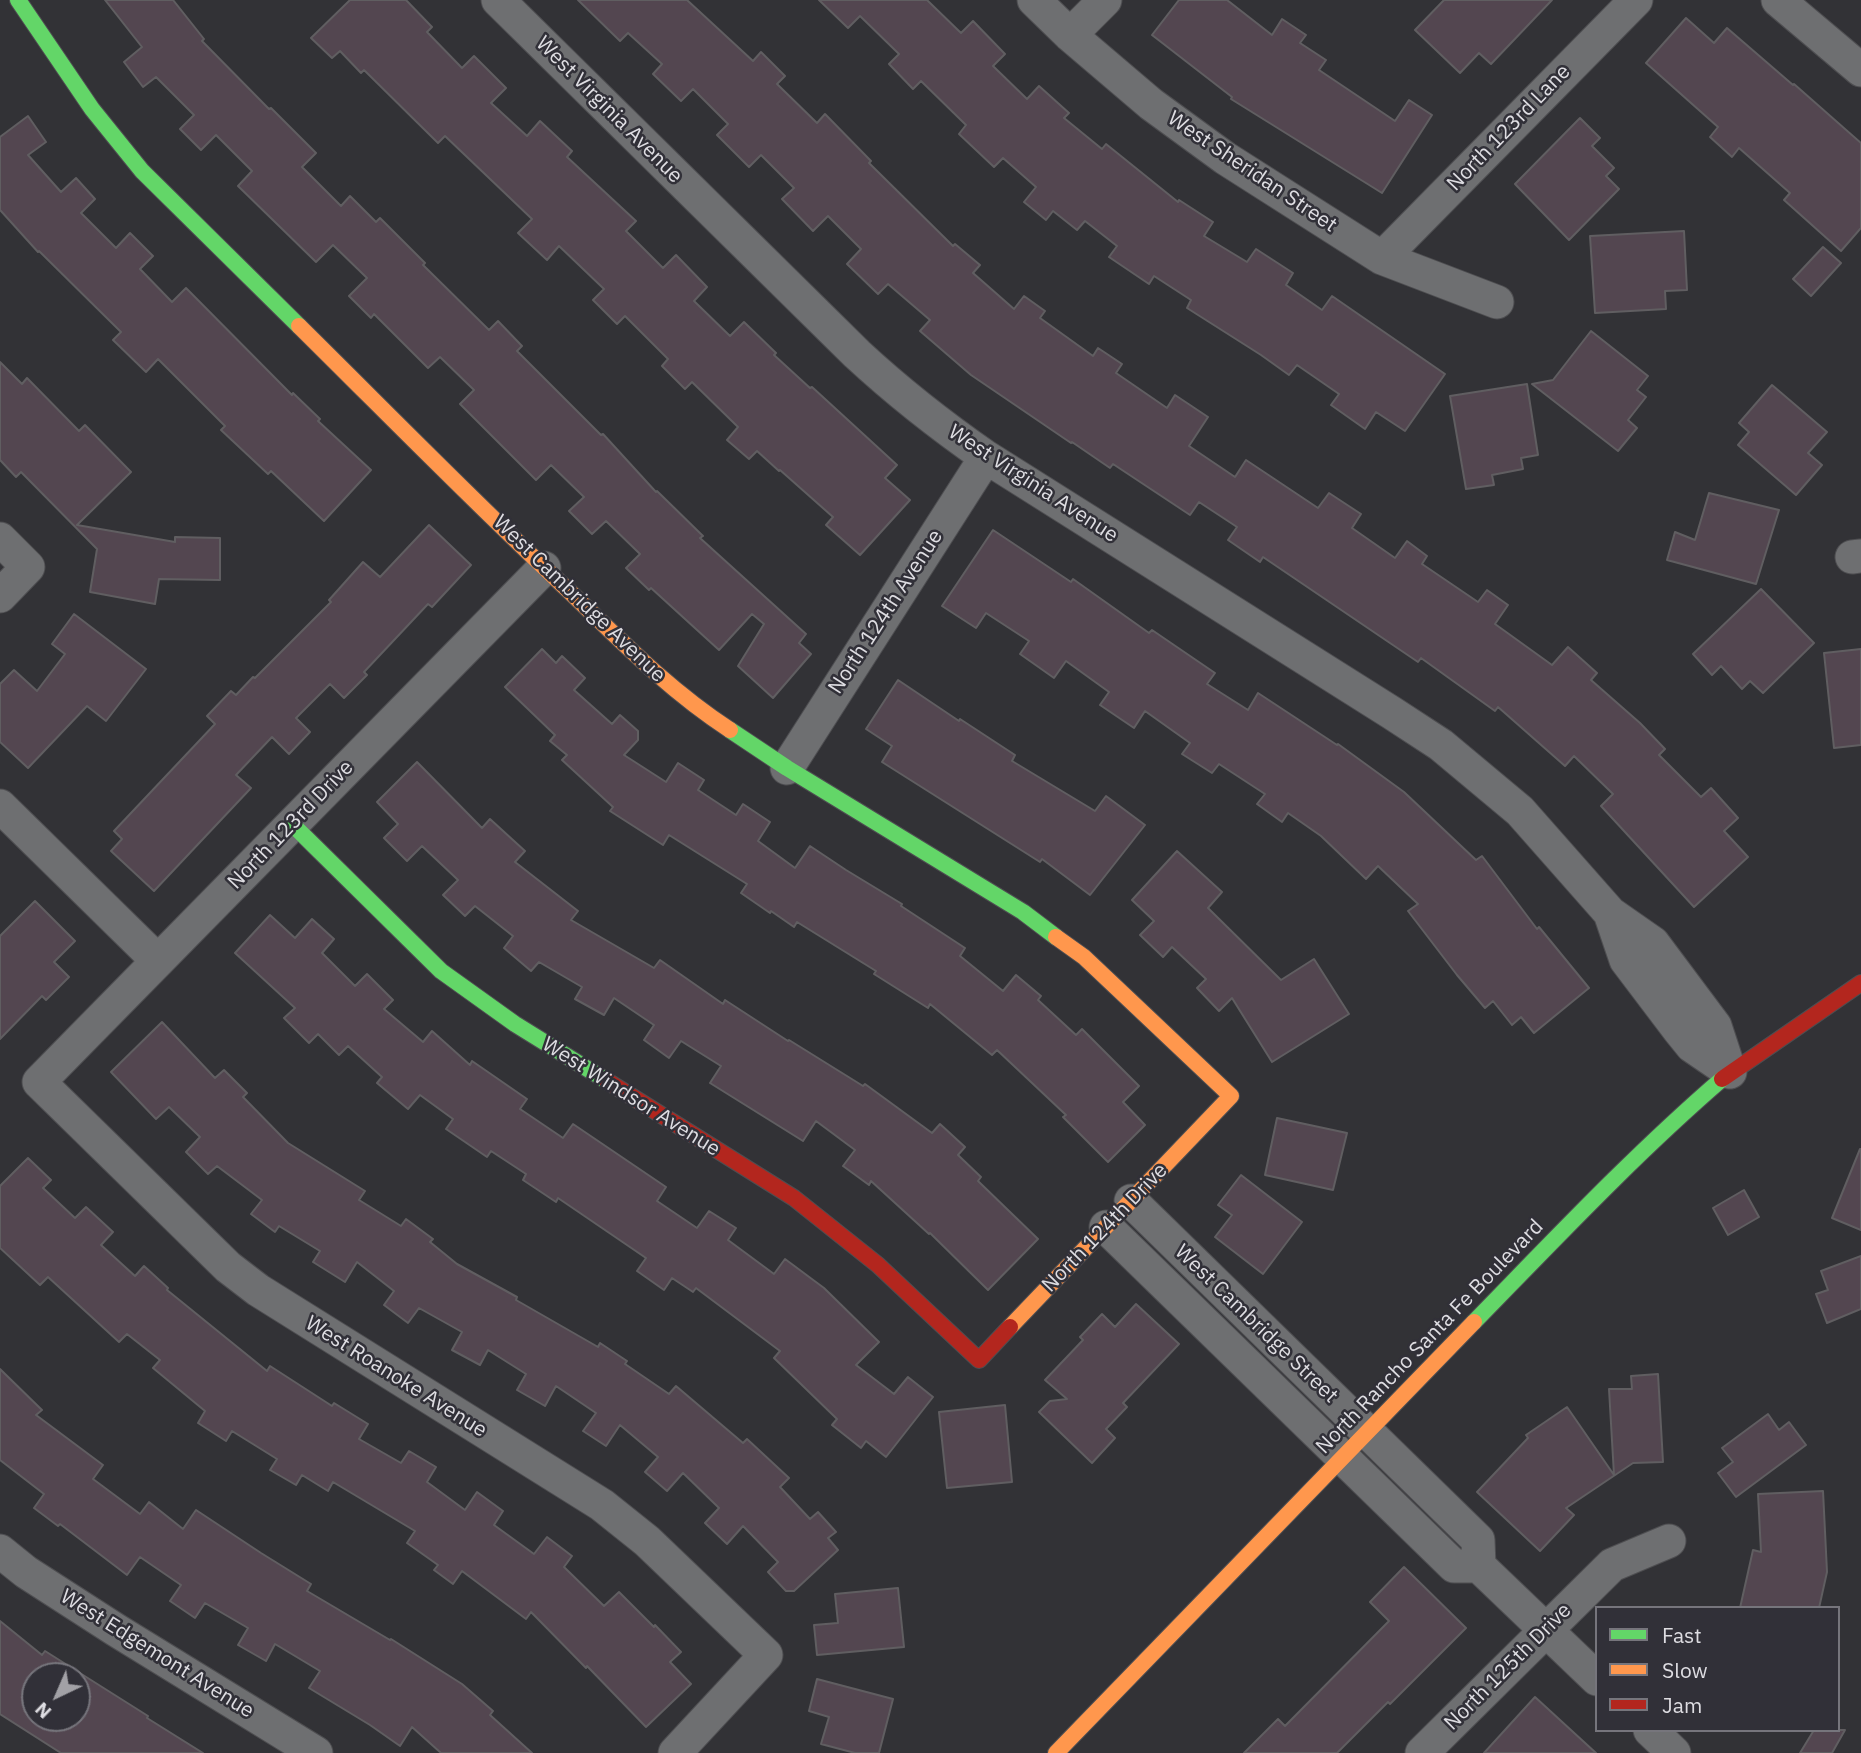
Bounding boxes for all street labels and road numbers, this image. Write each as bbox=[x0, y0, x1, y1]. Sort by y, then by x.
street label: West Virginia Avenue bbox=[530, 31, 688, 189]
street label: North 123rd Lane bbox=[1442, 59, 1576, 197]
street label: West Sheridan Street bbox=[1163, 106, 1341, 238]
street label: West Virginia Avenue bbox=[943, 420, 1123, 548]
street label: West Cambridge Avenue bbox=[488, 510, 670, 688]
street label: North 124th Avenue bbox=[823, 525, 949, 699]
street label: North 123rd Drive bbox=[223, 755, 359, 895]
street label: West Windsor Avenue bbox=[537, 1032, 725, 1162]
street label: North 124th Drive bbox=[1037, 1158, 1173, 1298]
street label: North Rancho Santa Fe Boulevard bbox=[1311, 1214, 1549, 1460]
street label: West Cambridge Street bbox=[1169, 1239, 1343, 1409]
street label: West Roanoke Avenue bbox=[301, 1311, 491, 1443]
street label: West Edgemont Avenue bbox=[56, 1584, 258, 1724]
street label: North 125th Drive bbox=[1439, 1598, 1577, 1736]

